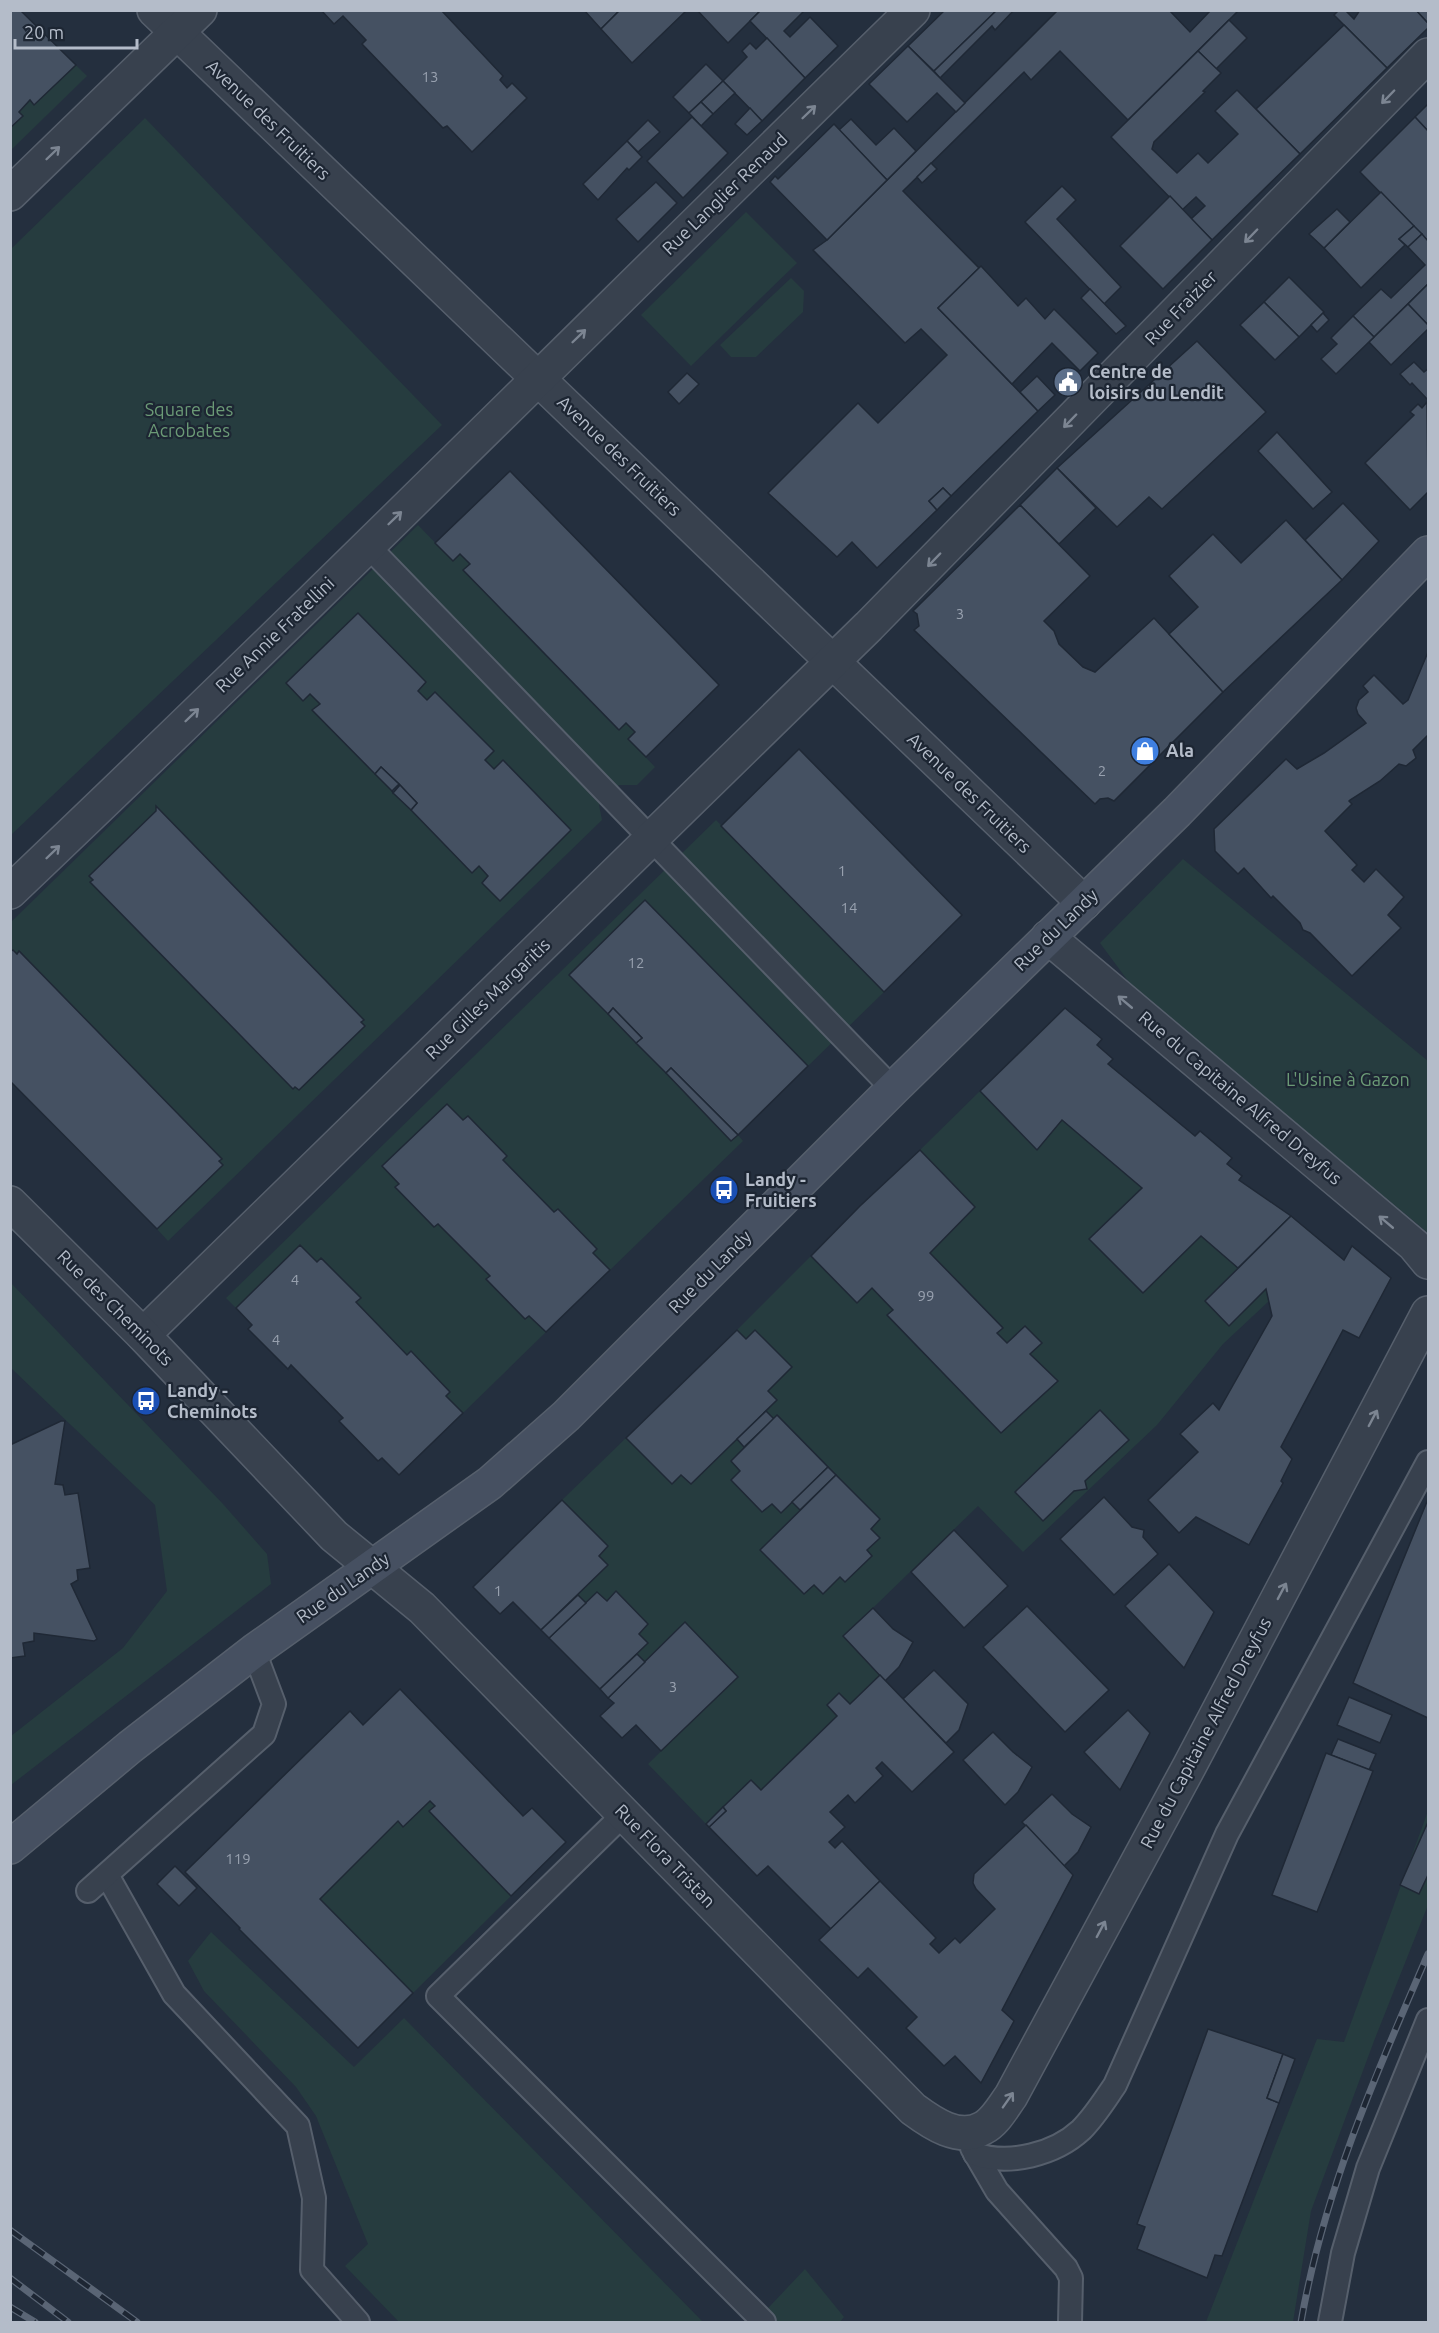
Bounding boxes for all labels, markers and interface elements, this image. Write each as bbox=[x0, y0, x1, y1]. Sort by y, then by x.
scale bar bbox=[15, 12, 136, 50]
text: 20 m bbox=[24, 22, 64, 42]
street label: Avenue des Fruitiers bbox=[203, 55, 335, 183]
house number: 13 bbox=[422, 68, 438, 85]
one-way arrow bbox=[1380, 90, 1395, 105]
one-way arrow bbox=[802, 105, 817, 119]
street label: Rue Langlier Renaud bbox=[658, 128, 791, 258]
one-way arrow bbox=[45, 146, 60, 161]
one-way arrow bbox=[1244, 229, 1258, 244]
street label: Rue Fraizier bbox=[1140, 266, 1220, 348]
one-way arrow bbox=[572, 329, 587, 344]
place label: Centre de loisirs du Lendit bbox=[1089, 361, 1224, 402]
public building icon: Centre de loisirs du Lendit bbox=[1052, 366, 1084, 398]
street label: Avenue des Fruitiers bbox=[554, 391, 686, 519]
park label: Square des Acrobates bbox=[145, 399, 233, 440]
one-way arrow bbox=[1063, 413, 1078, 428]
one-way arrow bbox=[387, 511, 402, 525]
one-way arrow bbox=[927, 552, 941, 567]
street label: Rue Annie Fratellini bbox=[211, 573, 338, 696]
house number: 3 bbox=[956, 605, 964, 622]
one-way arrow bbox=[185, 708, 200, 723]
street label: Avenue des Fruitiers bbox=[904, 728, 1036, 856]
shop icon: Ala bbox=[1129, 735, 1161, 767]
place label: Ala bbox=[1166, 740, 1194, 760]
house number: 2 bbox=[1098, 762, 1106, 779]
one-way arrow bbox=[45, 844, 60, 859]
house number: 1 bbox=[838, 862, 846, 879]
street label: Rue du Landy bbox=[1009, 884, 1101, 974]
house number: 14 bbox=[841, 899, 857, 916]
street label: Rue Gilles Margaritis bbox=[421, 934, 554, 1063]
house number: 12 bbox=[628, 954, 644, 971]
one-way arrow bbox=[1117, 995, 1133, 1008]
street label: Rue du Capitaine Alfred Dreyfus bbox=[1135, 1007, 1346, 1188]
park label: L'Usine à Gazon bbox=[1286, 1069, 1410, 1089]
place label: Landy - Fruitiers bbox=[745, 1169, 817, 1210]
bus stop icon: Landy - Fruitiers bbox=[708, 1174, 740, 1206]
one-way arrow bbox=[1379, 1215, 1394, 1229]
street label: Rue du Landy bbox=[664, 1226, 755, 1317]
street label: Rue des Cheminots bbox=[54, 1245, 178, 1369]
house number: 4 bbox=[291, 1271, 299, 1288]
house number: 99 bbox=[918, 1287, 934, 1304]
house number: 4 bbox=[272, 1331, 280, 1348]
place label: Landy - Cheminots bbox=[167, 1380, 258, 1421]
bus stop icon: Landy - Cheminots bbox=[130, 1385, 162, 1417]
one-way arrow bbox=[1367, 1410, 1379, 1427]
street label: Rue du Landy bbox=[292, 1548, 393, 1626]
house number: 1 bbox=[494, 1582, 502, 1599]
one-way arrow bbox=[1277, 1582, 1288, 1600]
street label: Rue du Capitaine Alfred Dreyfus bbox=[1136, 1614, 1275, 1851]
house number: 3 bbox=[669, 1678, 677, 1695]
street label: Rue Flora Tristan bbox=[611, 1800, 720, 1911]
house number: 119 bbox=[225, 1850, 251, 1867]
one-way arrow bbox=[1096, 1921, 1107, 1939]
one-way arrow bbox=[1002, 2093, 1014, 2109]

